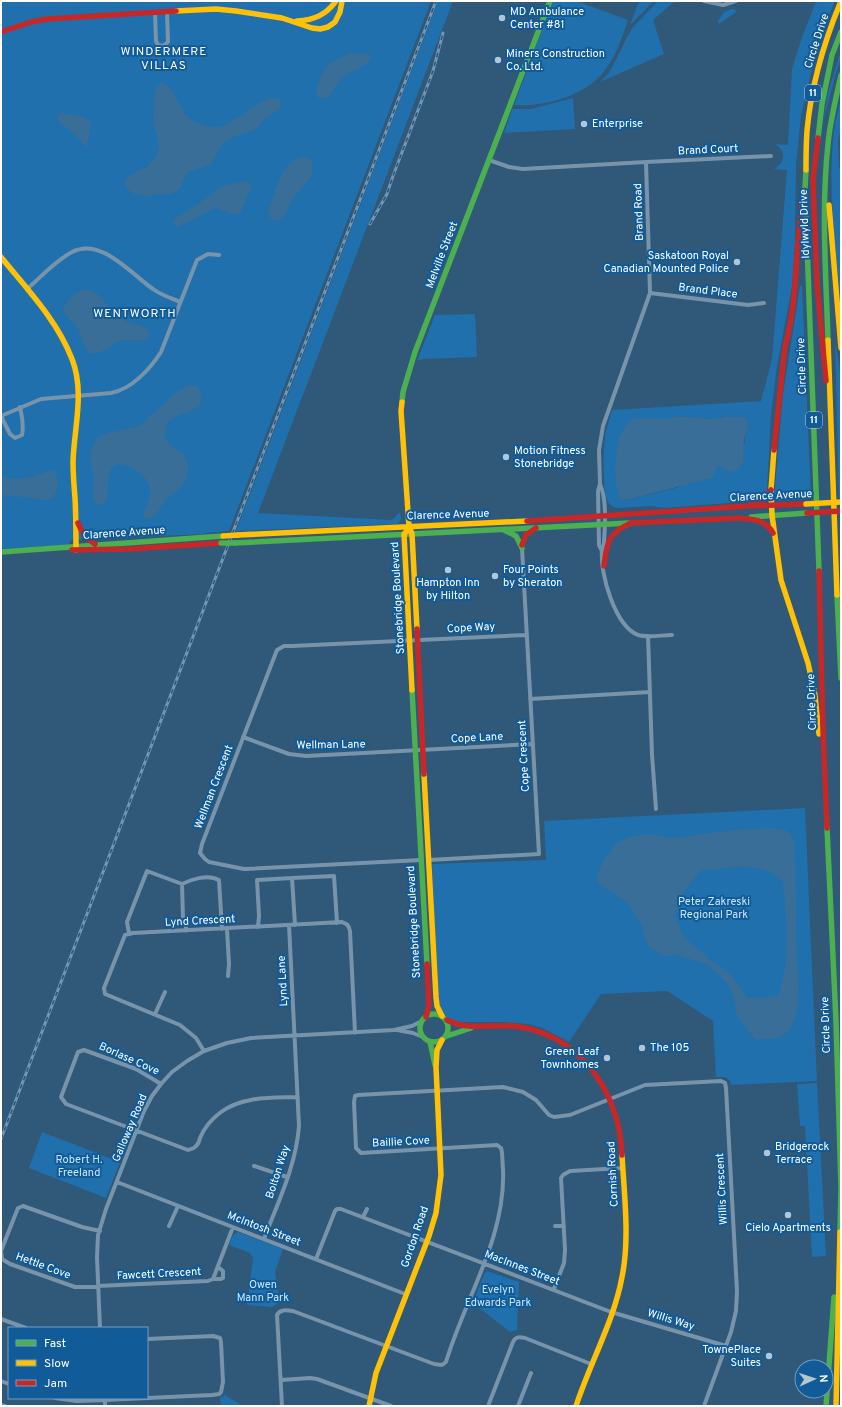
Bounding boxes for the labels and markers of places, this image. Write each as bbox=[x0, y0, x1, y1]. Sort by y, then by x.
place label: MD Ambulance Center #81 bbox=[510, 5, 584, 32]
marker: MD Ambulance Center #81 bbox=[497, 13, 507, 23]
place label: Miners Construction Co. Ltd. bbox=[506, 47, 605, 74]
marker: Miners Construction Co. Ltd. bbox=[493, 55, 503, 65]
place label: Enterprise bbox=[592, 117, 643, 131]
marker: Enterprise bbox=[579, 119, 589, 129]
place label: Saskatoon Royal Canadian Mounted Police bbox=[604, 249, 729, 276]
marker: Saskatoon Royal Canadian Mounted Police bbox=[732, 257, 742, 267]
place label: Motion Fitness Stonebridge bbox=[514, 444, 586, 471]
marker: Motion Fitness Stonebridge bbox=[501, 452, 511, 462]
place label: Four Points by Sheraton bbox=[503, 563, 563, 590]
marker: Hampton Inn by Hilton bbox=[443, 565, 453, 575]
marker: Four Points by Sheraton bbox=[490, 571, 500, 581]
place label: Hampton Inn by Hilton bbox=[416, 576, 480, 603]
place label: The 105 bbox=[650, 1041, 689, 1055]
marker: The 105 bbox=[637, 1043, 647, 1053]
place label: Green Leaf Townhomes bbox=[541, 1045, 599, 1072]
marker: Green Leaf Townhomes bbox=[602, 1053, 612, 1063]
place label: Bridgerock Terrace bbox=[775, 1140, 829, 1167]
marker: Bridgerock Terrace bbox=[762, 1148, 772, 1158]
marker: Cielo Apartments bbox=[783, 1210, 793, 1220]
place label: Cielo Apartments bbox=[745, 1221, 831, 1235]
place label: TownePlace Suites bbox=[702, 1343, 761, 1370]
marker: TownePlace Suites bbox=[764, 1351, 774, 1361]

